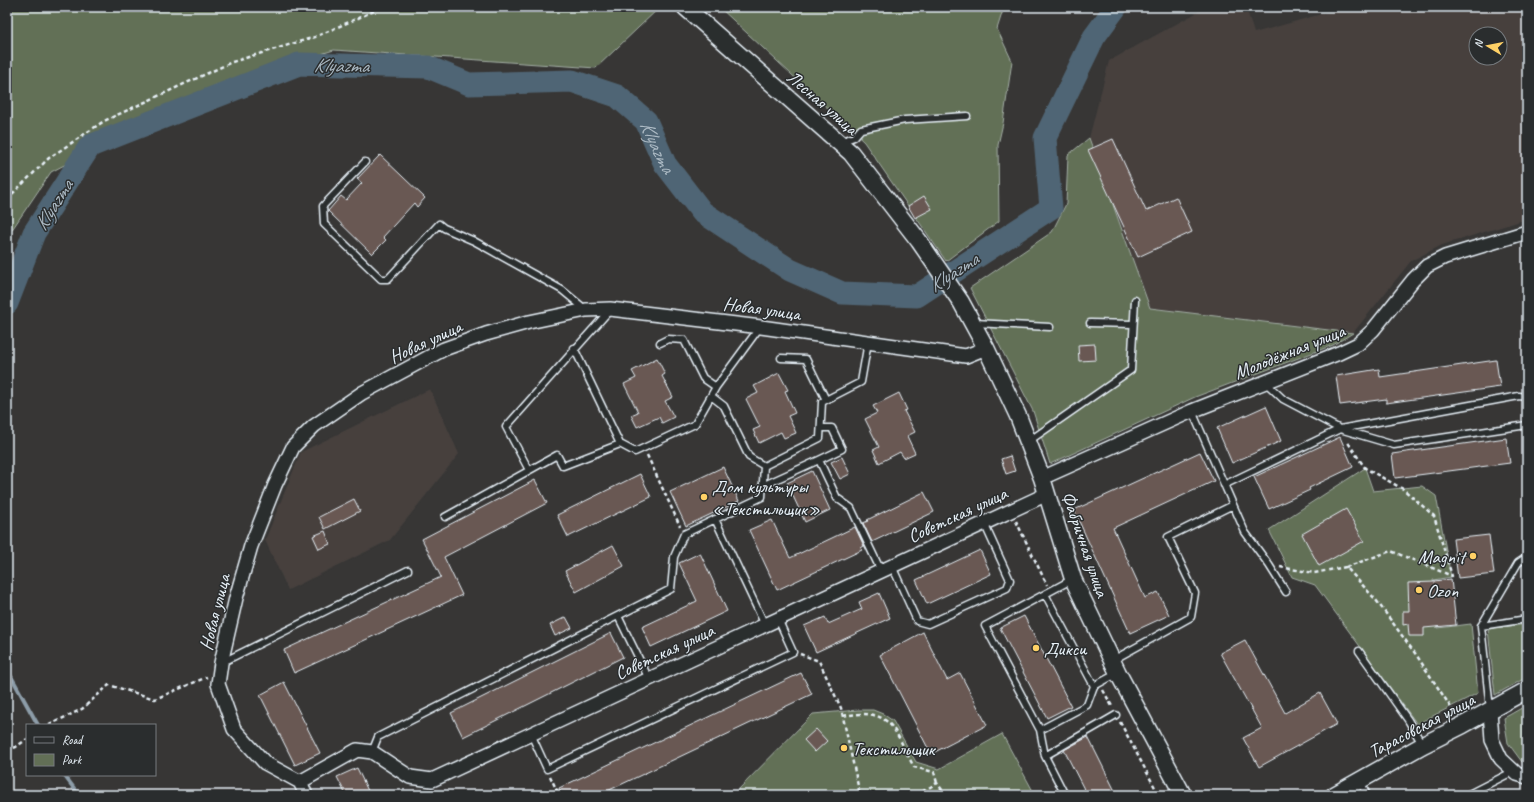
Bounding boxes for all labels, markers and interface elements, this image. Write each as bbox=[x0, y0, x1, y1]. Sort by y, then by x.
north arrow bbox=[1468, 26, 1508, 66]
text: N bbox=[1471, 38, 1486, 49]
water label: Klyazma bbox=[313, 53, 370, 79]
street label: Лесная улица bbox=[782, 65, 865, 142]
water label: Klyazma bbox=[634, 117, 681, 180]
water label: Klyazma bbox=[28, 174, 80, 235]
water label: Klyazma bbox=[924, 246, 985, 298]
street label: Новая улица bbox=[722, 292, 804, 327]
street label: Новая улица bbox=[385, 314, 468, 369]
street label: Молодёжная улица bbox=[1231, 318, 1349, 385]
place label: Дом культуры «Текстильщик» bbox=[712, 475, 820, 521]
street label: Советская улица bbox=[904, 481, 1013, 548]
street label: Фабричная улица bbox=[1056, 488, 1115, 602]
marker: Дом культуры «Текстильщик» bbox=[699, 492, 709, 502]
place label: Magnit bbox=[1418, 545, 1468, 569]
marker: Magnit bbox=[1468, 551, 1478, 561]
street label: Новая улица bbox=[194, 570, 237, 653]
place label: Ozon bbox=[1427, 579, 1459, 603]
marker: Ozon bbox=[1414, 585, 1424, 595]
street label: Советская улица bbox=[611, 618, 720, 685]
place label: Дикси bbox=[1044, 637, 1088, 661]
marker: Дикси bbox=[1031, 643, 1041, 653]
street label: Тарасовская улица bbox=[1364, 687, 1480, 764]
legend bbox=[26, 724, 156, 776]
text: Road bbox=[62, 732, 84, 748]
place label: Текстильщик bbox=[852, 737, 936, 761]
marker: Текстильщик bbox=[839, 743, 849, 753]
text: Park bbox=[62, 752, 83, 768]

